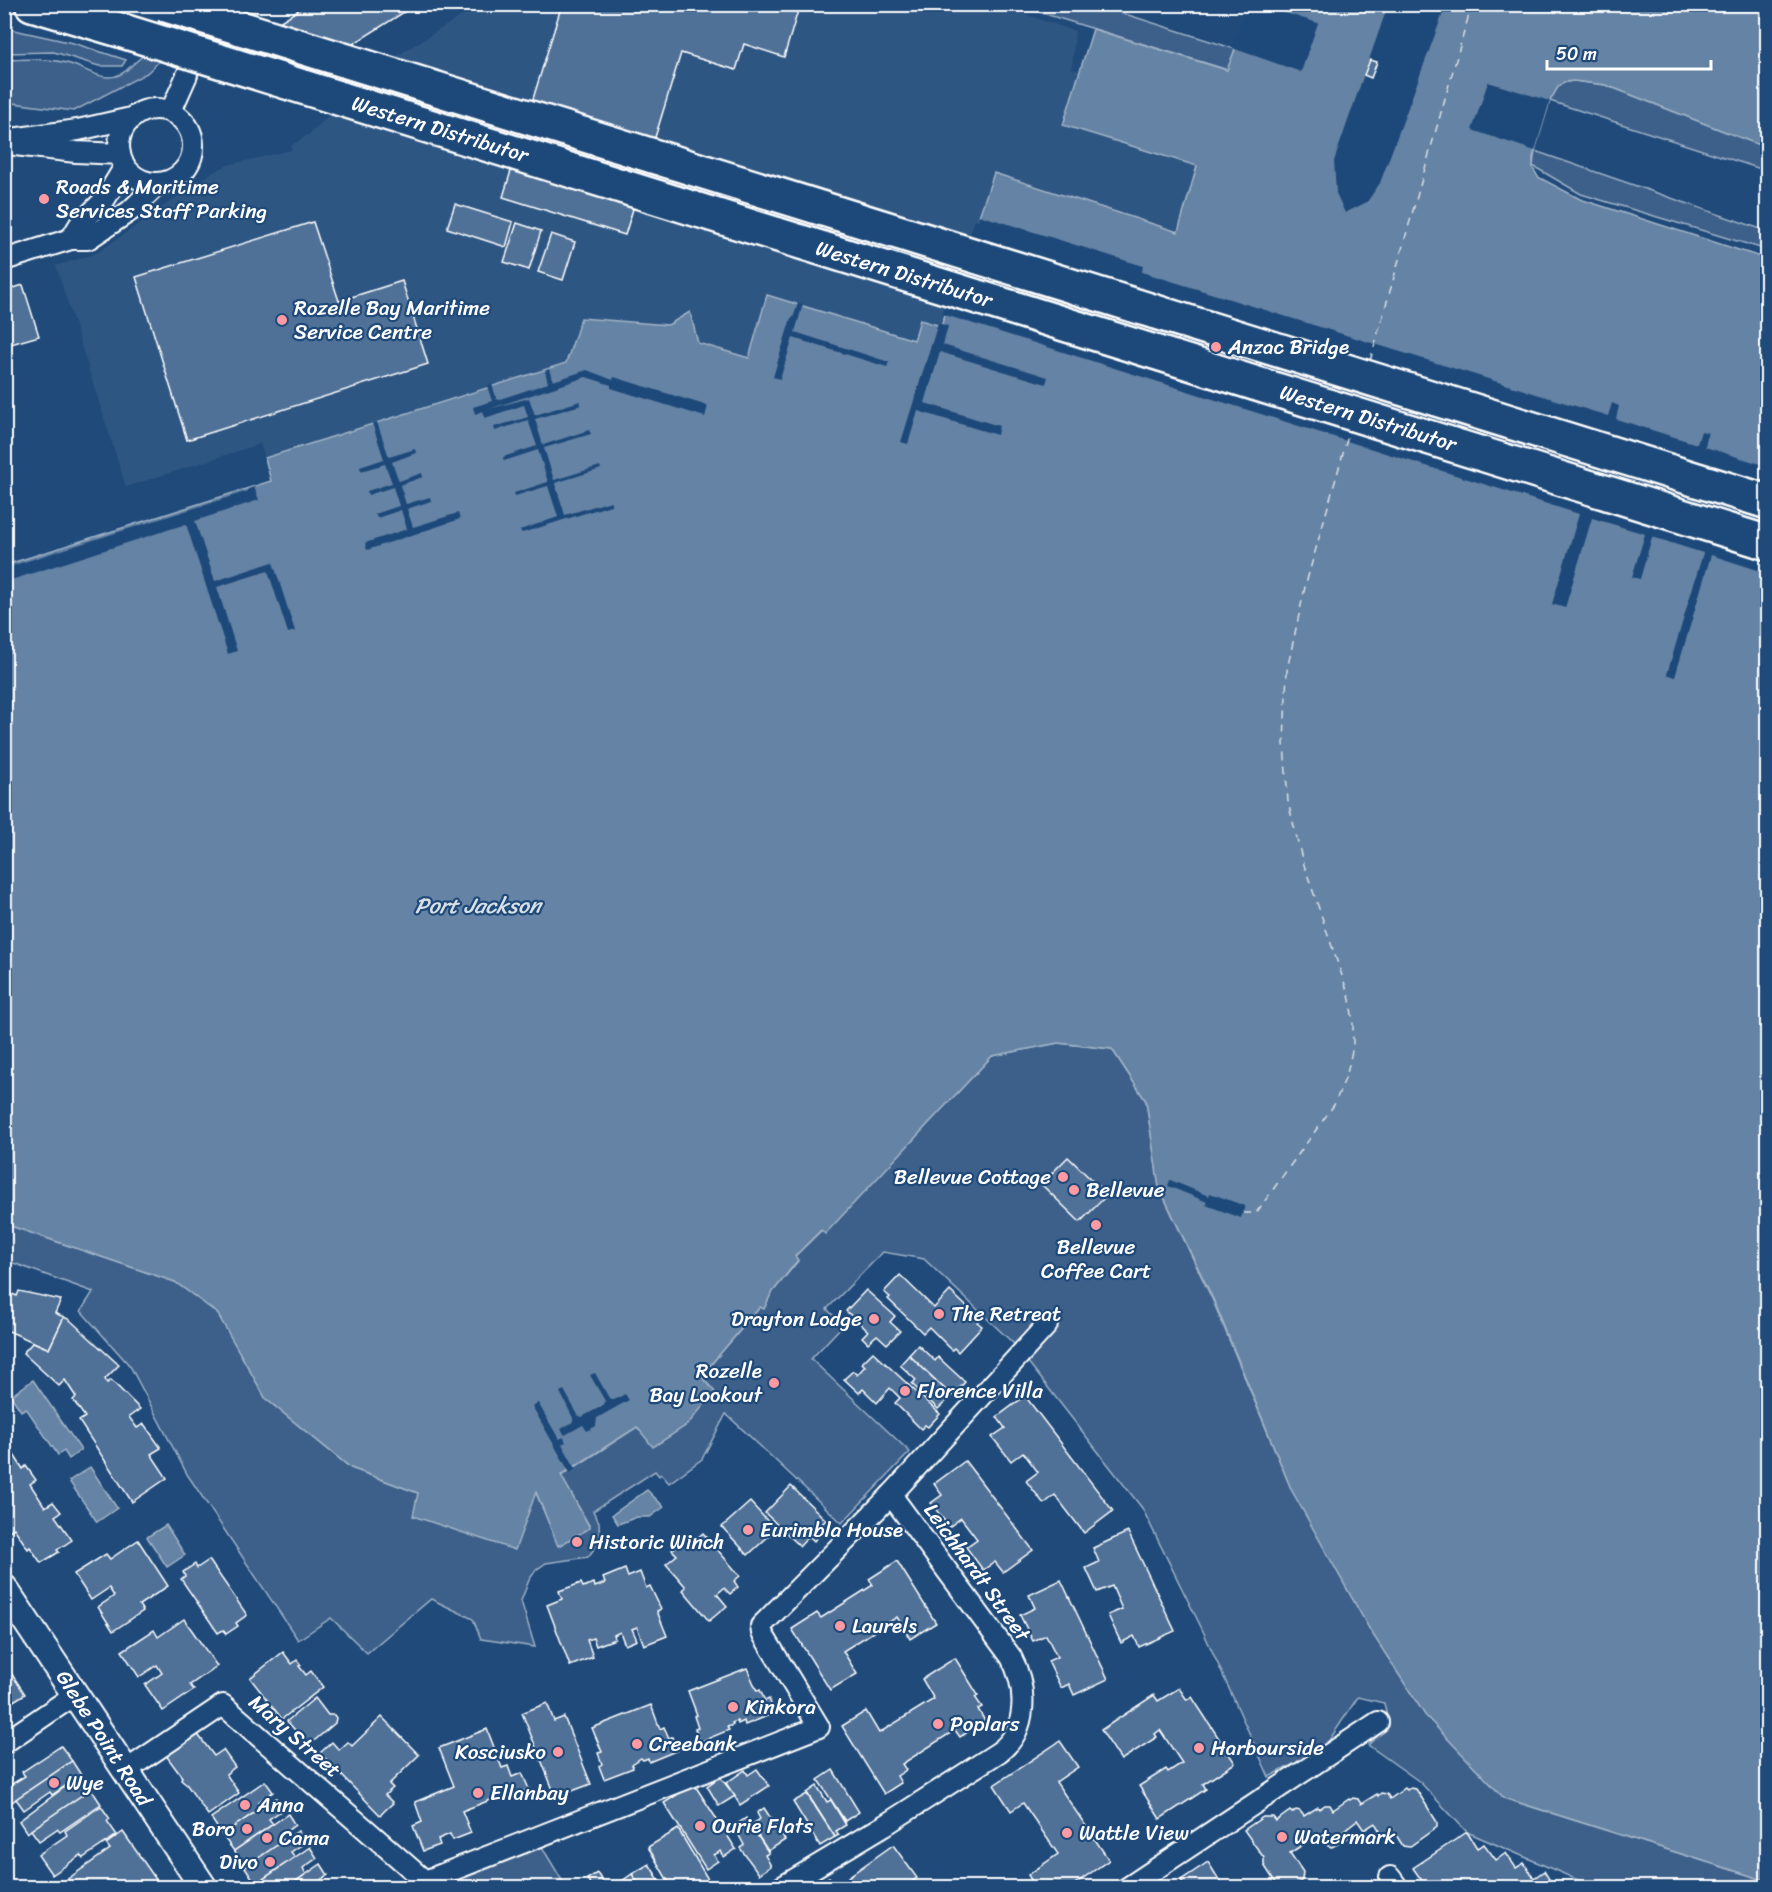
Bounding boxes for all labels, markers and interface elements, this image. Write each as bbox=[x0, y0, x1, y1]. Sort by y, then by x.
scale bar bbox=[1547, 33, 1710, 71]
text: 50 m bbox=[1556, 38, 1597, 70]
street label: Western Distributor bbox=[347, 84, 534, 174]
place label: Roads & Maritime Services Staff Parking bbox=[56, 168, 267, 230]
marker: Roads & Maritime Services Staff Parking bbox=[37, 192, 51, 206]
street label: Western Distributor bbox=[811, 229, 998, 319]
place label: Rozelle Bay Maritime Service Centre bbox=[294, 289, 490, 351]
marker: Rozelle Bay Maritime Service Centre bbox=[275, 313, 289, 327]
place label: Anzac Bridge bbox=[1227, 328, 1349, 366]
marker: Anzac Bridge bbox=[1209, 340, 1223, 354]
street label: Western Distributor bbox=[1275, 373, 1462, 463]
water label: Port Jackson bbox=[415, 886, 543, 925]
place label: Bellevue Cottage bbox=[894, 1158, 1051, 1196]
marker: Bellevue Cottage bbox=[1056, 1170, 1070, 1184]
place label: Bellevue bbox=[1086, 1171, 1165, 1209]
marker: Bellevue bbox=[1067, 1183, 1081, 1197]
marker: Bellevue Coffee Cart bbox=[1089, 1218, 1103, 1232]
place label: Bellevue Coffee Cart bbox=[1041, 1228, 1151, 1290]
place label: The Retreat bbox=[951, 1295, 1061, 1333]
place label: Drayton Lodge bbox=[731, 1300, 862, 1338]
marker: The Retreat bbox=[932, 1307, 946, 1321]
marker: Drayton Lodge bbox=[867, 1312, 881, 1326]
place label: Rozelle Bay Lookout bbox=[650, 1352, 764, 1414]
place label: Florence Villa bbox=[917, 1372, 1043, 1410]
marker: Rozelle Bay Lookout bbox=[767, 1376, 781, 1390]
marker: Florence Villa bbox=[898, 1384, 912, 1398]
street label: Leichhardt Street bbox=[913, 1495, 1041, 1651]
place label: Eurimbla House bbox=[760, 1511, 903, 1549]
place label: Historic Winch bbox=[589, 1523, 724, 1561]
marker: Eurimbla House bbox=[741, 1523, 755, 1537]
marker: Historic Winch bbox=[570, 1535, 584, 1549]
place label: Laurels bbox=[852, 1607, 917, 1645]
marker: Laurels bbox=[833, 1619, 847, 1633]
street label: Glebe Point Road bbox=[45, 1662, 164, 1816]
street label: Mary Street bbox=[240, 1684, 350, 1788]
place label: Kinkora bbox=[745, 1688, 816, 1726]
marker: Kinkora bbox=[726, 1700, 740, 1714]
place label: Poplars bbox=[950, 1705, 1020, 1743]
marker: Poplars bbox=[931, 1717, 945, 1731]
place label: Creebank bbox=[649, 1725, 737, 1763]
place label: Harbourside bbox=[1211, 1729, 1324, 1767]
place label: Kosciusko bbox=[455, 1733, 546, 1771]
marker: Creebank bbox=[630, 1737, 644, 1751]
marker: Harbourside bbox=[1192, 1741, 1206, 1755]
marker: Kosciusko bbox=[551, 1745, 565, 1759]
place label: Wye bbox=[66, 1764, 104, 1802]
place label: Ellanbay bbox=[490, 1774, 569, 1812]
marker: Wye bbox=[47, 1776, 61, 1790]
place label: Anna bbox=[256, 1786, 304, 1824]
marker: Ellanbay bbox=[471, 1786, 485, 1800]
marker: Anna bbox=[238, 1798, 252, 1812]
place label: Ourie Flats bbox=[712, 1807, 813, 1845]
place label: Boro bbox=[192, 1810, 235, 1848]
place label: Wattle View bbox=[1079, 1814, 1189, 1852]
place label: Watermark bbox=[1294, 1818, 1396, 1856]
place label: Cama bbox=[279, 1819, 330, 1857]
marker: Ourie Flats bbox=[693, 1819, 707, 1833]
marker: Boro bbox=[240, 1822, 254, 1836]
marker: Wattle View bbox=[1060, 1826, 1074, 1840]
marker: Watermark bbox=[1275, 1830, 1289, 1844]
marker: Cama bbox=[260, 1831, 274, 1845]
place label: Divo bbox=[219, 1843, 258, 1881]
marker: Divo bbox=[263, 1855, 277, 1869]

